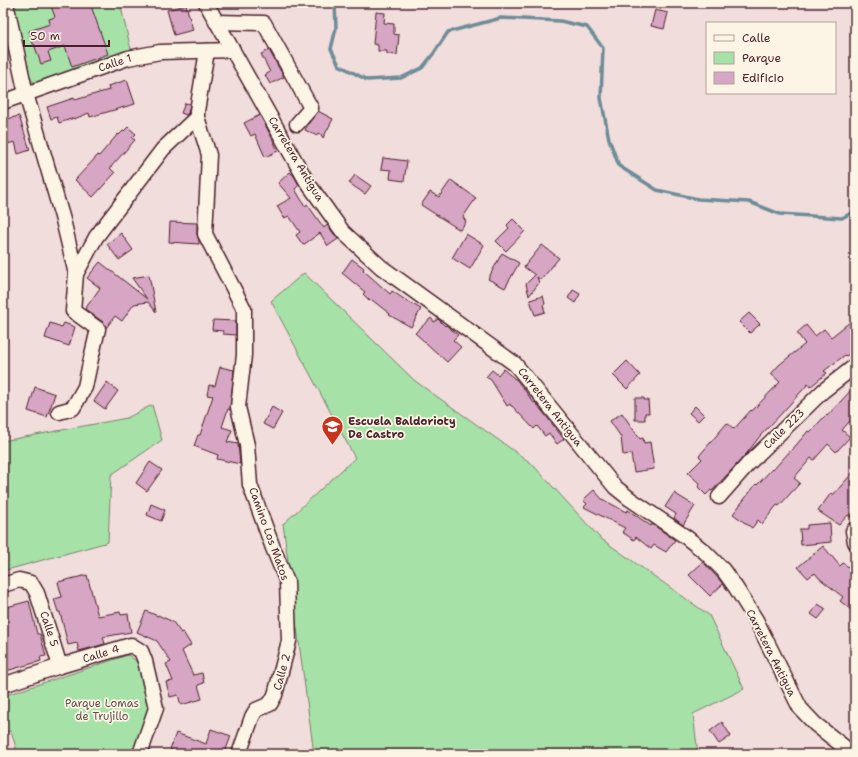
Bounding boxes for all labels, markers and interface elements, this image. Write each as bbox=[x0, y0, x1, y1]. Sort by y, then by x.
scale bar bbox=[24, 22, 109, 48]
legend bbox=[706, 22, 836, 94]
text: 50 m bbox=[30, 28, 60, 44]
text: Calle bbox=[742, 30, 771, 46]
text: Parque bbox=[742, 50, 781, 66]
street label: Calle 1 bbox=[96, 51, 134, 75]
text: Edificio bbox=[742, 70, 784, 86]
street label: Carretera Antigua bbox=[265, 114, 327, 204]
street label: Carretera Antigua bbox=[514, 364, 586, 450]
street label: Calle 223 bbox=[760, 406, 808, 452]
school or university icon: Escuela Baldorioty De Castro bbox=[319, 414, 345, 447]
place label: Escuela Baldorioty De Castro bbox=[348, 414, 456, 442]
street label: Camino Los Matos bbox=[245, 485, 293, 583]
street label: Carretera Antigua bbox=[742, 607, 800, 699]
street label: Calle 5 bbox=[36, 609, 62, 649]
street label: Calle 4 bbox=[81, 641, 121, 667]
street label: Calle 2 bbox=[270, 652, 294, 692]
park label: Parque Lomas de Trujillo bbox=[65, 696, 139, 724]

